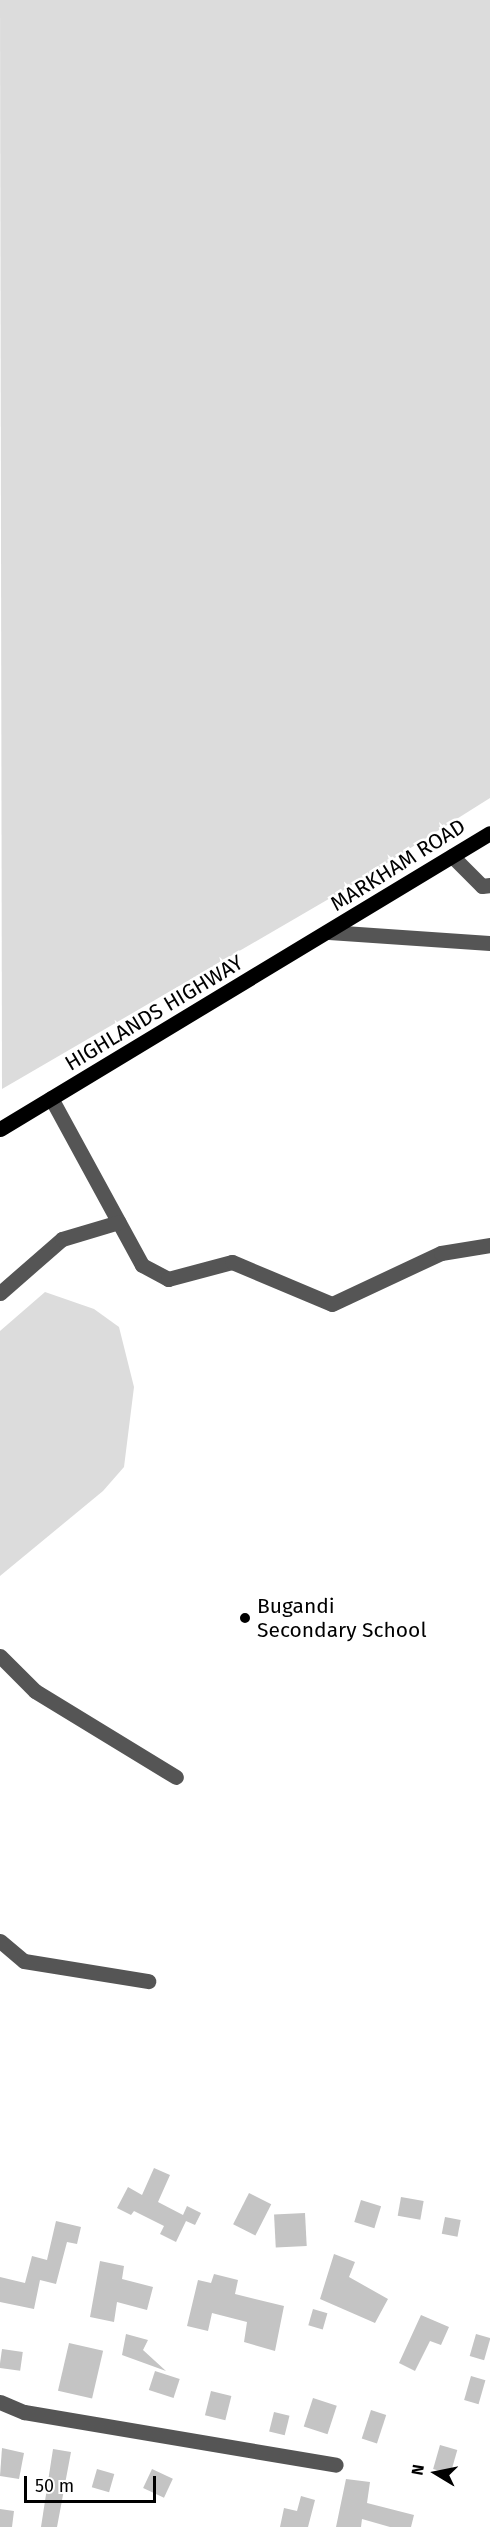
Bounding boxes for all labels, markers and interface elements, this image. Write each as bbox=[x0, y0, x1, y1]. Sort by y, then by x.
street label: MARKHAM ROAD bbox=[326, 813, 470, 917]
street label: HIGHLANDS HIGHWAY bbox=[60, 950, 248, 1076]
place label: Bugandi Secondary School bbox=[257, 1593, 427, 1643]
marker: Bugandi Secondary School bbox=[238, 1611, 252, 1625]
north arrow bbox=[406, 2443, 466, 2503]
text: N bbox=[408, 2463, 428, 2477]
scale bar bbox=[27, 2464, 159, 2502]
text: 50 m bbox=[35, 2475, 74, 2497]

